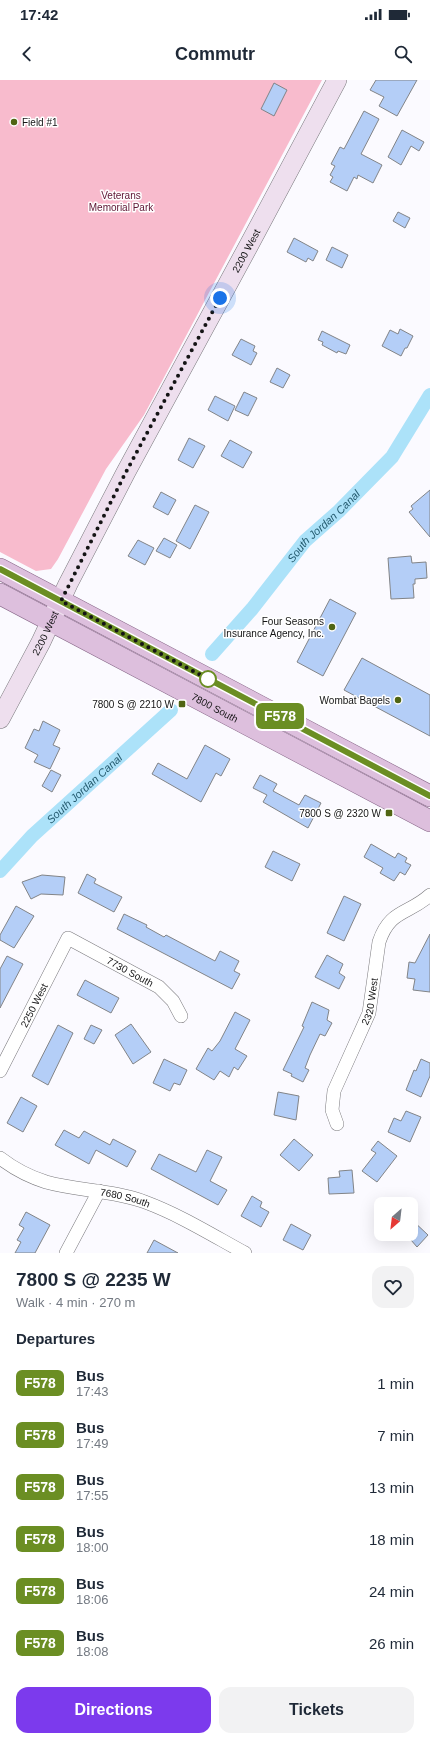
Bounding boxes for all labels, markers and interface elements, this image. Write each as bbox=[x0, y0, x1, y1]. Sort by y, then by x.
text: 17:42 bbox=[20, 6, 58, 23]
icon: back bbox=[16, 43, 38, 65]
icon: search bbox=[392, 43, 414, 65]
text: Commutr bbox=[175, 44, 255, 64]
marker: Field #1 bbox=[9, 117, 19, 127]
place label: Field #1 bbox=[22, 117, 58, 128]
park label: Veterans Memorial Park bbox=[89, 190, 154, 213]
street label: 2200 West bbox=[230, 227, 263, 275]
your location bbox=[210, 288, 230, 308]
water label: South Jordan Canal bbox=[285, 487, 363, 564]
street label: 2200 West bbox=[30, 609, 61, 657]
place label: Four Seasons Insurance Agency, Inc. bbox=[224, 616, 324, 639]
marker: Four Seasons Insurance Agency, Inc. bbox=[327, 622, 337, 632]
unlabelled marker bbox=[199, 670, 217, 688]
street label: 7800 South bbox=[189, 691, 240, 725]
place label: Wombat Bagels bbox=[320, 695, 390, 706]
marker: Wombat Bagels bbox=[393, 695, 403, 705]
place label: 7800 S @ 2210 W bbox=[92, 699, 175, 710]
marker: 7800 S @ 2210 W bbox=[177, 699, 187, 709]
line badge: F578 bbox=[252, 703, 308, 729]
text: F578 bbox=[264, 708, 296, 724]
water label: South Jordan Canal bbox=[44, 751, 125, 826]
place label: 7800 S @ 2320 W bbox=[299, 808, 382, 819]
marker: 7800 S @ 2320 W bbox=[384, 808, 394, 818]
street label: 7730 South bbox=[105, 955, 155, 989]
street label: 2320 West bbox=[359, 977, 380, 1027]
street label: 2250 West bbox=[18, 981, 50, 1029]
street label: 7680 South bbox=[100, 1187, 152, 1209]
north arrow bbox=[374, 1197, 418, 1241]
map controls bbox=[374, 1197, 418, 1241]
button: heart bbox=[372, 1266, 414, 1308]
text: 7800 S @ 2235 W bbox=[16, 1269, 171, 1290]
text: Walk · 4 min · 270 m bbox=[16, 1295, 135, 1310]
text: Departures bbox=[16, 1330, 95, 1347]
text: Bus bbox=[76, 1367, 104, 1384]
text: F578 bbox=[24, 1375, 56, 1391]
text: 1 min bbox=[377, 1375, 414, 1392]
text: 17:43 bbox=[76, 1384, 108, 1399]
text: Bus bbox=[76, 1419, 104, 1436]
text: F578 bbox=[24, 1427, 56, 1443]
text: 7 min bbox=[377, 1427, 414, 1444]
text: 17:49 bbox=[76, 1436, 108, 1451]
text: Bus bbox=[76, 1471, 104, 1488]
text: F578 bbox=[24, 1479, 56, 1495]
text: 13 min bbox=[369, 1479, 414, 1496]
text: 17:55 bbox=[76, 1488, 108, 1503]
text: Bus bbox=[76, 1523, 104, 1540]
text: F578 bbox=[24, 1531, 56, 1547]
text: 18 min bbox=[369, 1531, 414, 1548]
text: 18:00 bbox=[76, 1540, 108, 1555]
text: Bus bbox=[76, 1575, 104, 1592]
text: F578 bbox=[24, 1583, 56, 1599]
text: 24 min bbox=[369, 1583, 414, 1600]
text: 18:06 bbox=[76, 1592, 108, 1607]
text: Bus bbox=[76, 1627, 104, 1644]
text: F578 bbox=[24, 1635, 56, 1651]
text: 26 min bbox=[369, 1635, 414, 1652]
text: 18:08 bbox=[76, 1644, 108, 1659]
button: Directions bbox=[16, 1687, 211, 1733]
button: Tickets bbox=[219, 1687, 414, 1733]

